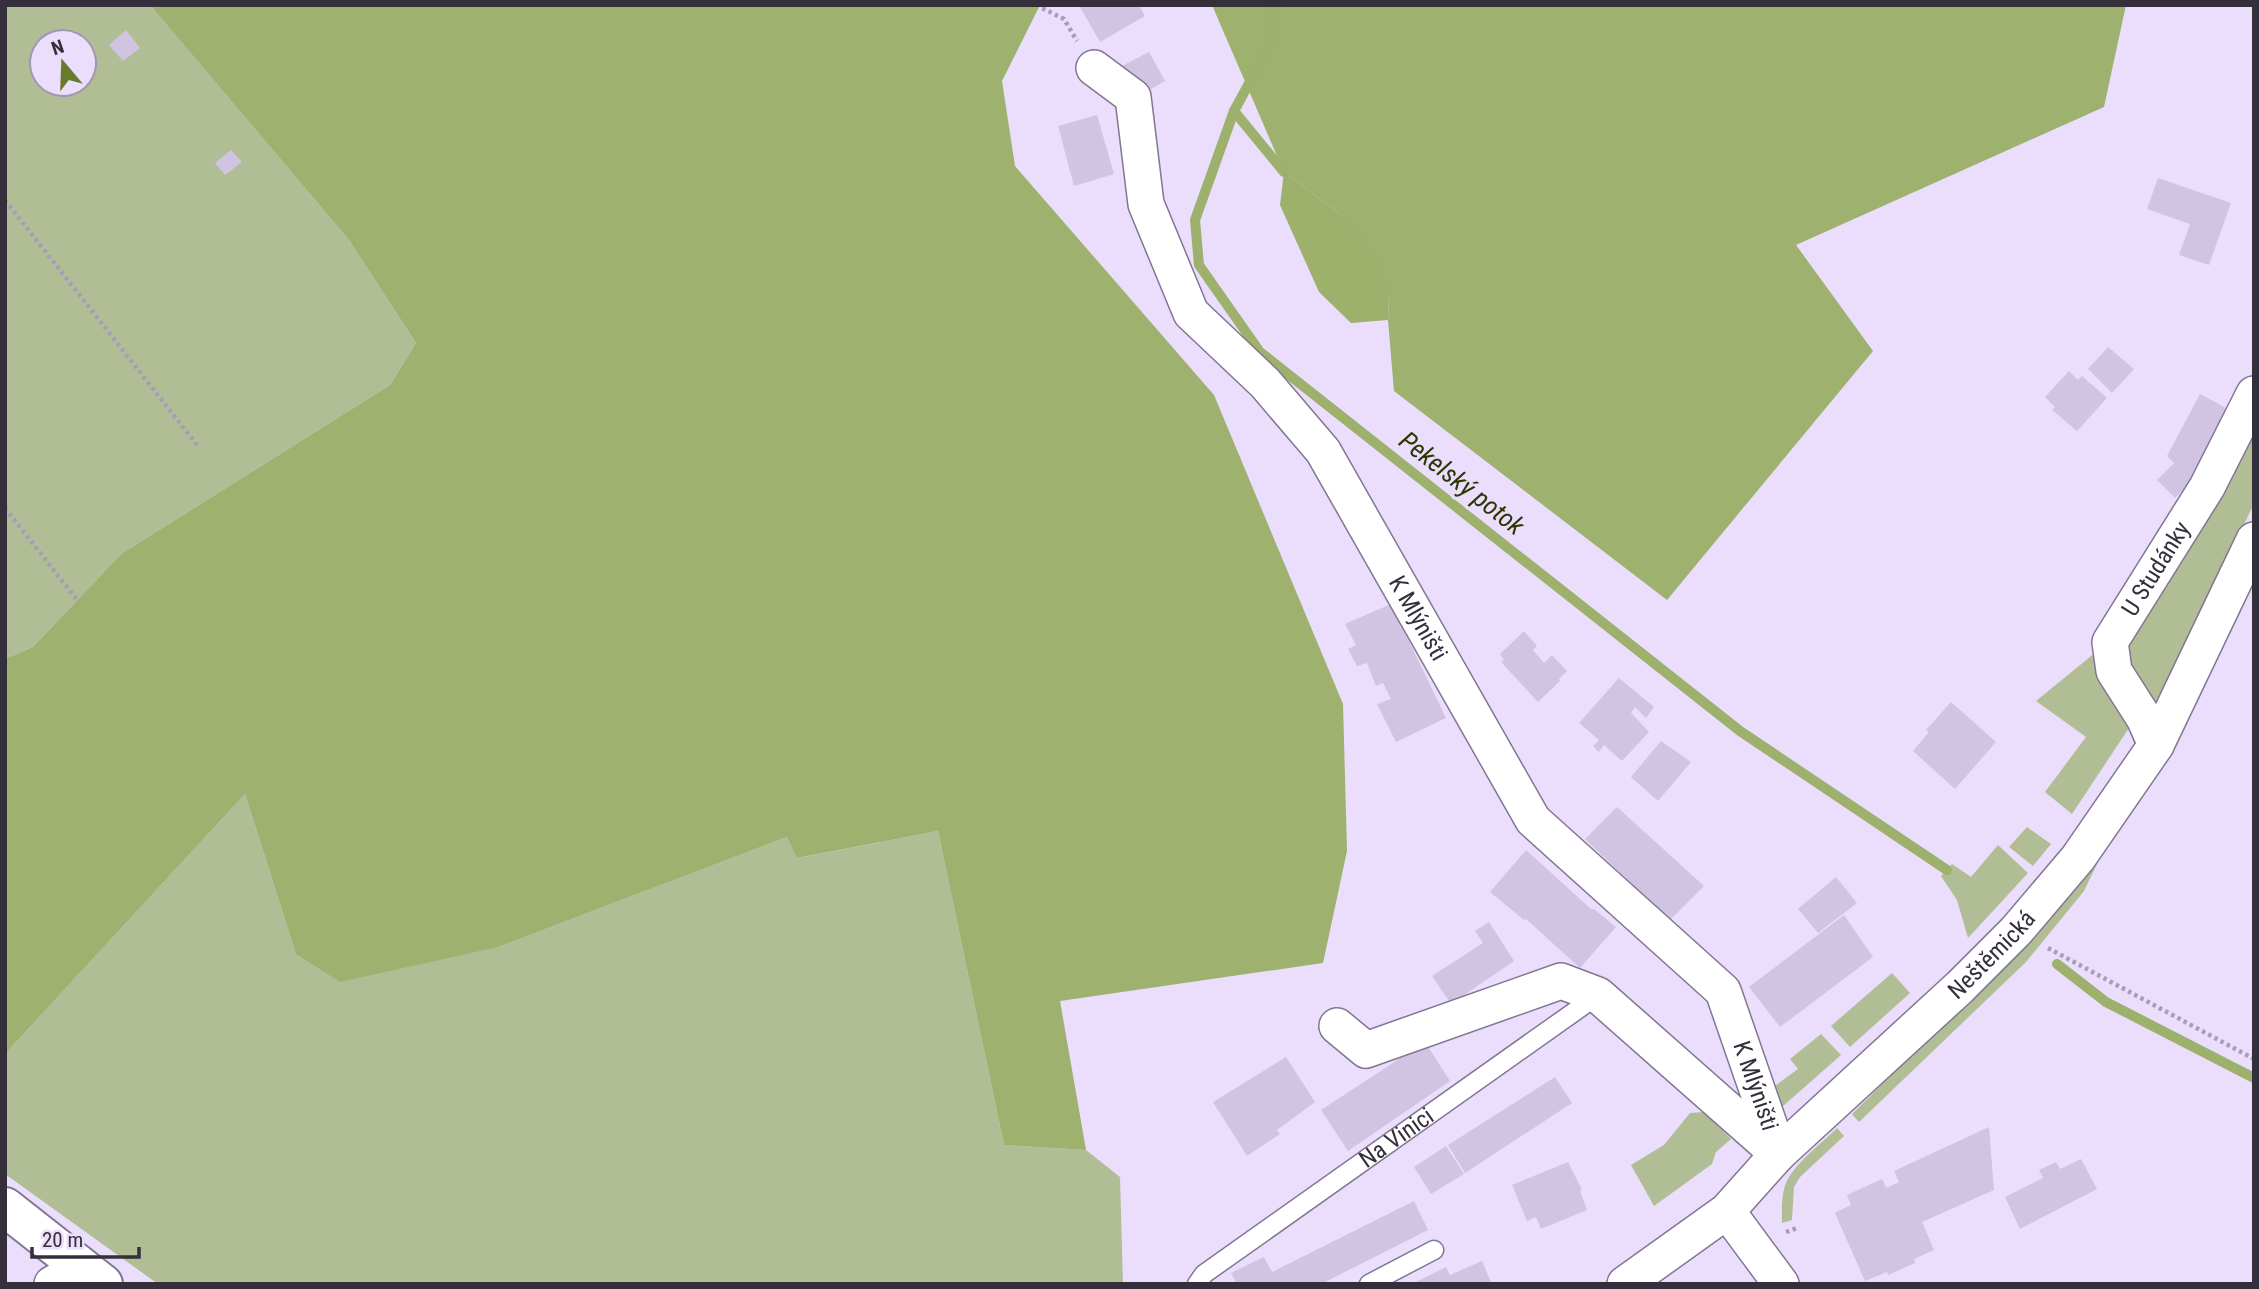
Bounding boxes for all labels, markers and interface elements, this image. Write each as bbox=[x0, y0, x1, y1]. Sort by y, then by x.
north arrow bbox=[28, 28, 98, 98]
text: N bbox=[48, 35, 67, 60]
water label: Pekelský potok bbox=[1394, 425, 1531, 541]
street label: U Studánky bbox=[2116, 516, 2196, 621]
street label: K Mlýništi bbox=[1383, 571, 1453, 666]
street label: Neštěmická bbox=[1942, 905, 2041, 1005]
street label: K Mlýništi bbox=[1727, 1037, 1784, 1134]
street label: Na Vinici bbox=[1354, 1102, 1439, 1174]
scale bar bbox=[32, 1216, 138, 1260]
text: 20 m bbox=[42, 1228, 83, 1252]

